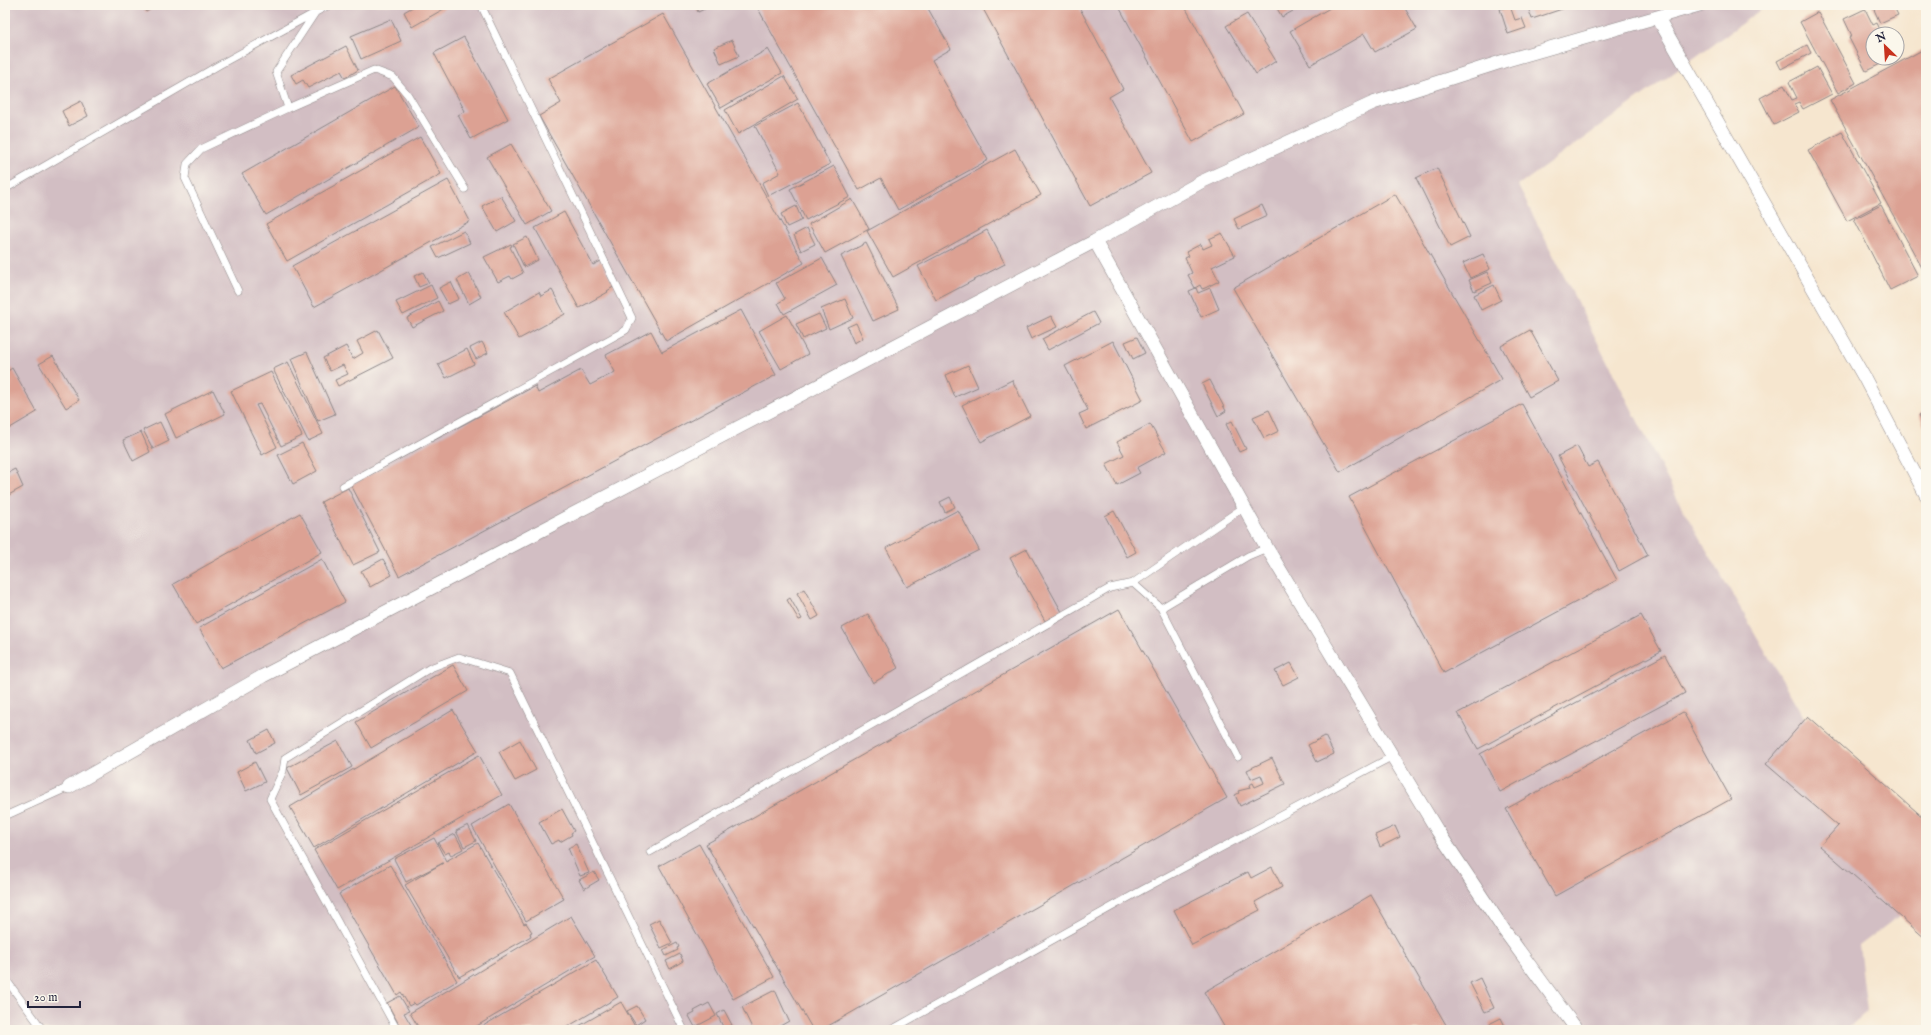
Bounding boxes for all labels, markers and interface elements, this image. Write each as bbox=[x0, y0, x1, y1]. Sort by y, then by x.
north arrow bbox=[1865, 26, 1905, 66]
text: N bbox=[1873, 29, 1889, 47]
scale bar bbox=[28, 983, 80, 1009]
text: 20 m bbox=[34, 990, 57, 1005]

